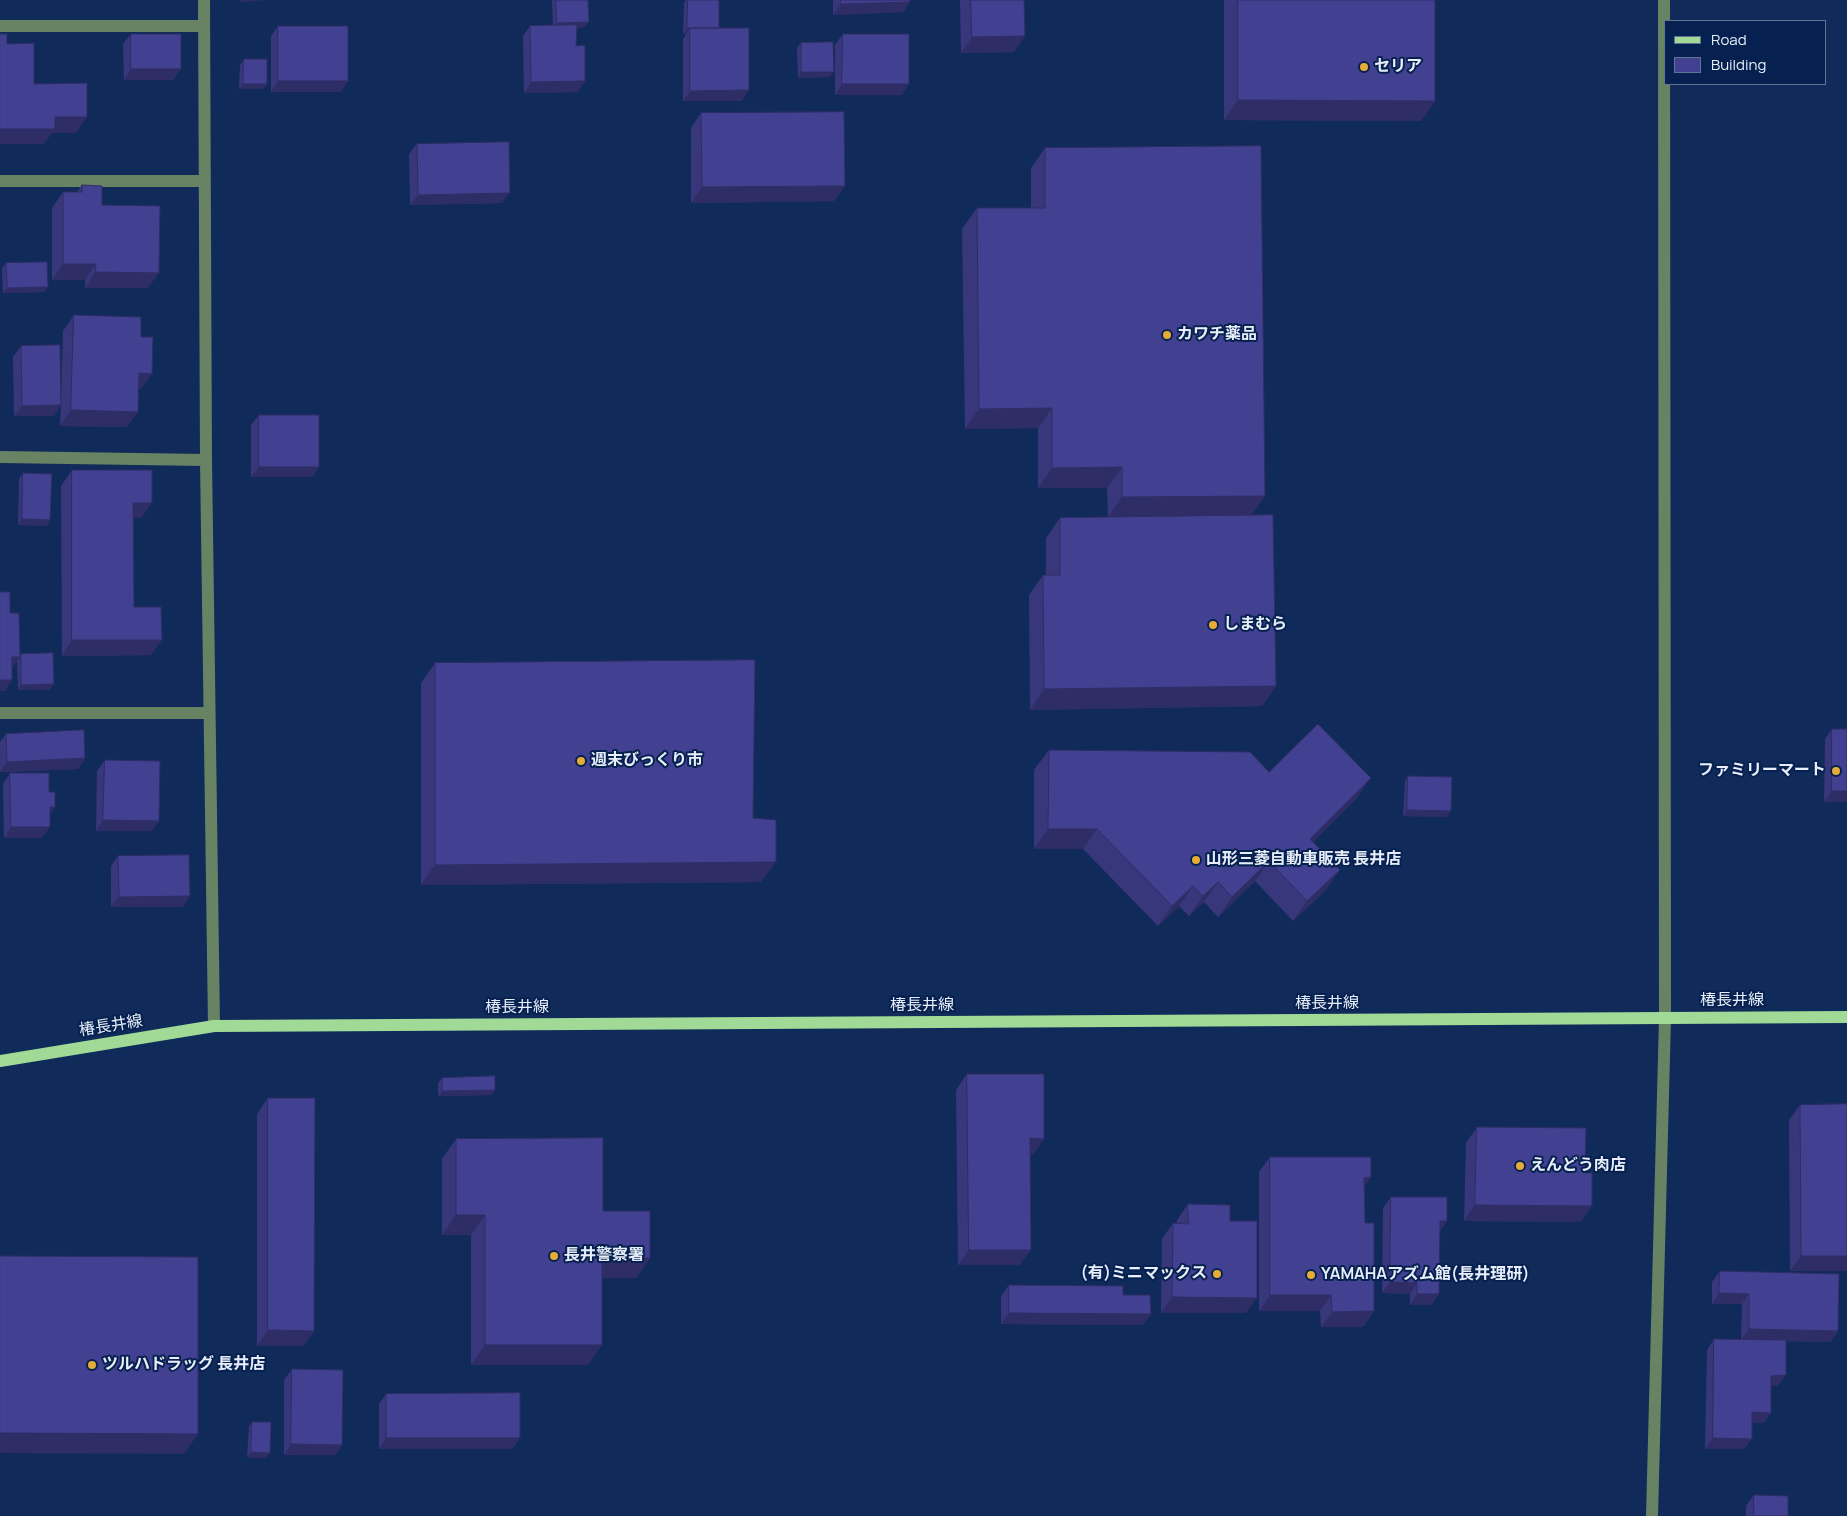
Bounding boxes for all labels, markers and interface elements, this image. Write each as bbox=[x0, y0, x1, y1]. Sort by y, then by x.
legend bbox=[1664, 20, 1827, 85]
text: Road bbox=[1711, 29, 1747, 50]
text: Building bbox=[1711, 54, 1766, 75]
place label: セリア bbox=[1374, 57, 1422, 77]
marker: セリア bbox=[1358, 61, 1370, 73]
place label: カワチ薬品 bbox=[1177, 325, 1257, 345]
marker: カワチ薬品 bbox=[1161, 329, 1173, 341]
place label: しまむら bbox=[1223, 615, 1287, 635]
marker: しまむら bbox=[1207, 619, 1219, 631]
place label: 週末びっくり市 bbox=[591, 751, 703, 771]
marker: 週末びっくり市 bbox=[575, 755, 587, 767]
place label: ファミリーマート bbox=[1698, 761, 1826, 781]
marker: ファミリーマート bbox=[1830, 765, 1842, 777]
place label: 山形三菱自動車販売 長井店 bbox=[1206, 850, 1401, 870]
marker: 山形三菱自動車販売 長井店 bbox=[1190, 854, 1202, 866]
street label: 椿長井線 bbox=[1700, 991, 1764, 1011]
street label: 椿長井線 bbox=[1295, 994, 1359, 1014]
street label: 椿長井線 bbox=[890, 996, 954, 1016]
street label: 椿長井線 bbox=[485, 998, 549, 1018]
street label: 椿長井線 bbox=[78, 1012, 144, 1040]
place label: えんどう肉店 bbox=[1530, 1156, 1626, 1176]
marker: えんどう肉店 bbox=[1514, 1160, 1526, 1172]
place label: 長井警察署 bbox=[564, 1246, 644, 1266]
marker: 長井警察署 bbox=[548, 1250, 560, 1262]
place label: (有)ミニマックス bbox=[1081, 1264, 1207, 1284]
place label: YAMAHAアズム館(長井理研) bbox=[1321, 1265, 1530, 1285]
marker: (有)ミニマックス bbox=[1211, 1268, 1223, 1280]
marker: YAMAHAアズム館(長井理研) bbox=[1305, 1269, 1317, 1281]
place label: ツルハドラッグ 長井店 bbox=[102, 1355, 265, 1375]
marker: ツルハドラッグ 長井店 bbox=[86, 1359, 98, 1371]

